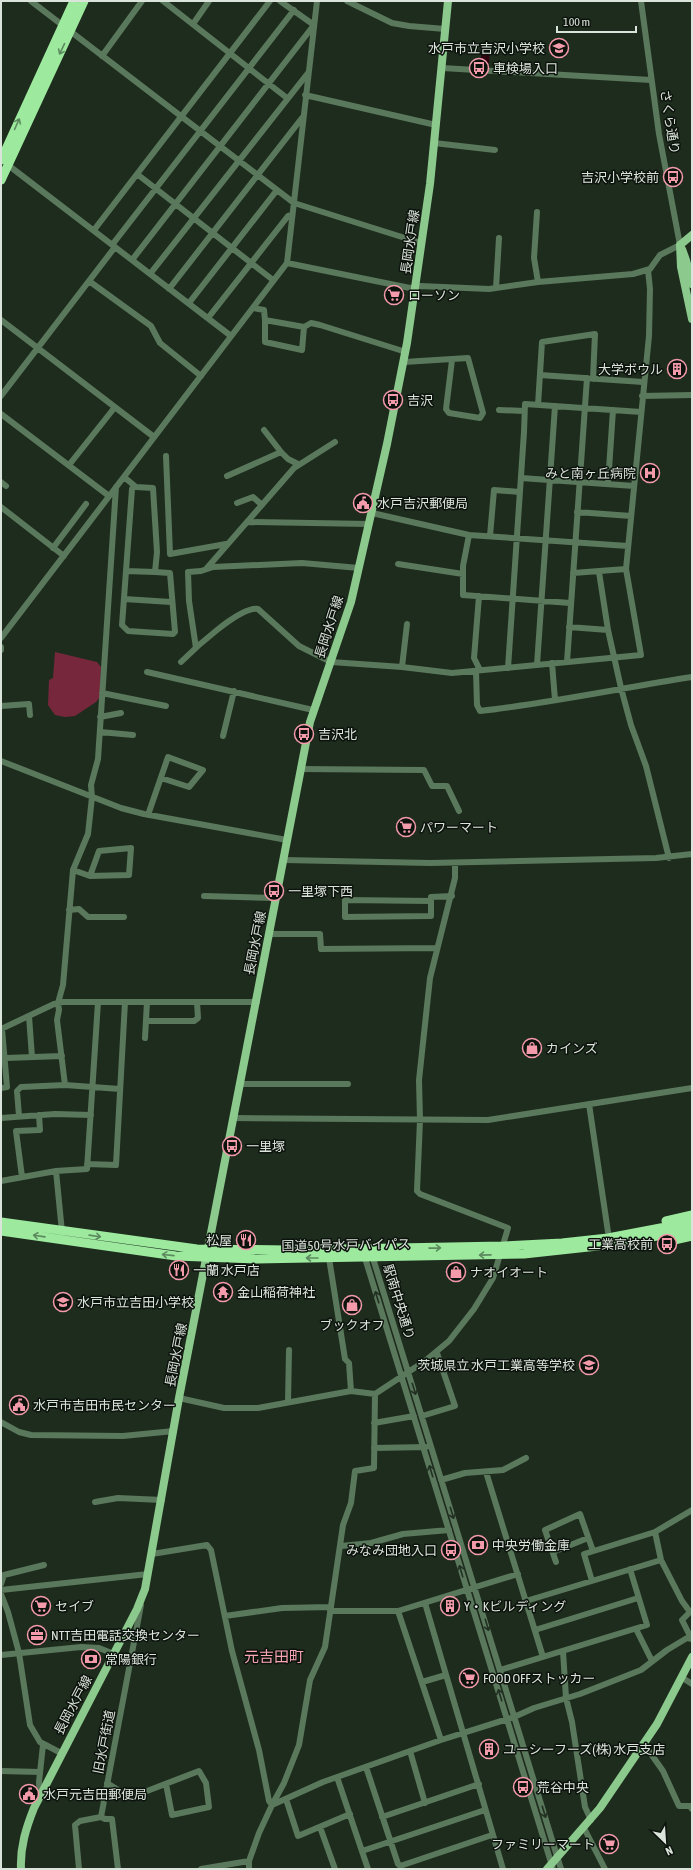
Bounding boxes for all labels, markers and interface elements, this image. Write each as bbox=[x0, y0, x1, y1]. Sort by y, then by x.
scale bar bbox=[557, 8, 636, 34]
text: 100 m bbox=[563, 15, 590, 29]
school or university icon: 水戸市立吉沢小学校 bbox=[548, 37, 570, 59]
place label: 水戸市立吉沢小学校 bbox=[428, 41, 545, 56]
one-way arrow bbox=[58, 43, 65, 55]
bus stop icon: 車検場入口 bbox=[468, 57, 490, 79]
place label: 車検場入口 bbox=[493, 61, 558, 76]
street label: さくら通り bbox=[658, 89, 682, 155]
one-way arrow bbox=[14, 119, 21, 131]
bus stop icon: 吉沢小学校前 bbox=[662, 166, 684, 188]
place label: 吉沢小学校前 bbox=[581, 170, 659, 185]
street label: 長岡水戸線 bbox=[398, 209, 422, 275]
supermarket icon: ローソン bbox=[383, 284, 405, 306]
place label: ローソン bbox=[408, 288, 460, 303]
building icon: 大学ボウル bbox=[666, 358, 688, 380]
place label: 大学ボウル bbox=[598, 362, 663, 377]
bus stop icon: 吉沢 bbox=[382, 389, 404, 411]
place label: 吉沢 bbox=[407, 393, 433, 408]
hospital icon: みと南ヶ丘病院 bbox=[639, 462, 661, 484]
place label: みと南ヶ丘病院 bbox=[545, 466, 636, 481]
public building icon: 水戸吉沢郵便局 bbox=[352, 492, 374, 514]
place label: 水戸吉沢郵便局 bbox=[377, 496, 468, 511]
street label: 長岡水戸線 bbox=[312, 594, 346, 660]
bus stop icon: 吉沢北 bbox=[293, 723, 315, 745]
place label: 吉沢北 bbox=[318, 727, 357, 742]
supermarket icon: パワーマート bbox=[395, 816, 417, 838]
place label: パワーマート bbox=[420, 820, 498, 835]
bus stop icon: 一里塚下西 bbox=[263, 880, 285, 902]
place label: 一里塚下西 bbox=[288, 884, 353, 899]
street label: 長岡水戸線 bbox=[241, 910, 269, 976]
shop icon: カインズ bbox=[521, 1037, 543, 1059]
place label: カインズ bbox=[546, 1041, 598, 1056]
bus stop icon: 一里塚 bbox=[221, 1135, 243, 1157]
place label: 一里塚 bbox=[246, 1139, 285, 1154]
restaurant icon: 松屋 bbox=[235, 1229, 257, 1251]
one-way arrow bbox=[33, 1232, 46, 1240]
one-way arrow bbox=[88, 1232, 101, 1240]
place label: 松屋 bbox=[206, 1233, 232, 1248]
bus stop icon: 工業高校前 bbox=[656, 1233, 678, 1255]
street label: 国道50号水戸バイパス bbox=[281, 1236, 411, 1254]
place label: 工業高校前 bbox=[588, 1237, 653, 1252]
one-way arrow bbox=[428, 1244, 441, 1251]
one-way arrow bbox=[162, 1251, 175, 1259]
one-way arrow bbox=[479, 1252, 492, 1259]
one-way arrow bbox=[306, 1254, 319, 1262]
restaurant icon: 一蘭 水戸店 bbox=[168, 1259, 190, 1281]
shop icon: ナオイオート bbox=[445, 1261, 467, 1283]
place label: 一蘭 水戸店 bbox=[193, 1263, 260, 1278]
street label: 駅南中央通り bbox=[380, 1263, 418, 1341]
place label: ナオイオート bbox=[470, 1265, 548, 1280]
temple icon: 金山稲荷神社 bbox=[212, 1281, 234, 1303]
place label: 金山稲荷神社 bbox=[237, 1285, 315, 1300]
school or university icon: 水戸市立吉田小学校 bbox=[52, 1291, 74, 1313]
one-way arrow bbox=[373, 1291, 380, 1304]
shop icon: ブックオフ bbox=[341, 1294, 363, 1316]
place label: 水戸市立吉田小学校 bbox=[77, 1295, 194, 1310]
place label: ブックオフ bbox=[319, 1318, 385, 1333]
street label: 長岡水戸線 bbox=[162, 1322, 190, 1388]
school or university icon: 茨城県立 水戸工業高等学校 bbox=[578, 1354, 600, 1376]
place label: 茨城県立 水戸工業高等学校 bbox=[417, 1358, 575, 1373]
one-way arrow bbox=[411, 1382, 418, 1395]
public building icon: 水戸市吉田市民センター bbox=[8, 1394, 30, 1416]
place label: 水戸市吉田市民センター bbox=[33, 1398, 176, 1413]
one-way arrow bbox=[427, 1465, 434, 1478]
one-way arrow bbox=[449, 1507, 456, 1520]
bank icon: 中央労働金庫 bbox=[467, 1534, 489, 1556]
place label: 中央労働金庫 bbox=[492, 1538, 570, 1553]
bus stop icon: みなみ団地入口 bbox=[440, 1539, 462, 1561]
place label: みなみ団地入口 bbox=[346, 1543, 437, 1558]
one-way arrow bbox=[457, 1564, 464, 1577]
supermarket icon: セイブ bbox=[30, 1595, 52, 1617]
building icon: Y・Kビルディング bbox=[439, 1595, 461, 1617]
place label: セイブ bbox=[55, 1599, 94, 1614]
place label: Y・Kビルディング bbox=[464, 1599, 566, 1614]
one-way arrow bbox=[484, 1618, 491, 1631]
office icon: NTT吉田電話交換センター bbox=[26, 1624, 48, 1646]
place label: NTT吉田電話交換センター bbox=[51, 1628, 200, 1643]
bank icon: 常陽銀行 bbox=[80, 1648, 102, 1670]
district label: 元吉田町 bbox=[244, 1648, 304, 1665]
place label: 常陽銀行 bbox=[105, 1652, 157, 1667]
supermarket icon: FOOD OFFストッカー bbox=[458, 1667, 480, 1689]
place label: FOOD OFFストッカー bbox=[483, 1671, 596, 1686]
street label: 長岡水戸線 bbox=[51, 1673, 95, 1737]
one-way arrow bbox=[496, 1689, 503, 1702]
street label: 旧水戸街道 bbox=[90, 1709, 118, 1775]
building icon: ユーシーフーズ(株) 水戸支店 bbox=[478, 1738, 500, 1760]
place label: ユーシーフーズ(株) 水戸支店 bbox=[503, 1742, 665, 1757]
bus stop icon: 荒谷中央 bbox=[512, 1776, 534, 1798]
place label: 荒谷中央 bbox=[537, 1780, 589, 1795]
public building icon: 水戸元吉田郵便局 bbox=[18, 1783, 40, 1805]
place label: 水戸元吉田郵便局 bbox=[43, 1787, 147, 1802]
one-way arrow bbox=[541, 1805, 548, 1818]
north arrow bbox=[645, 1822, 685, 1862]
supermarket icon: ファミリーマート bbox=[598, 1833, 620, 1855]
place label: ファミリーマート bbox=[491, 1837, 595, 1852]
text: N bbox=[664, 1844, 675, 1858]

